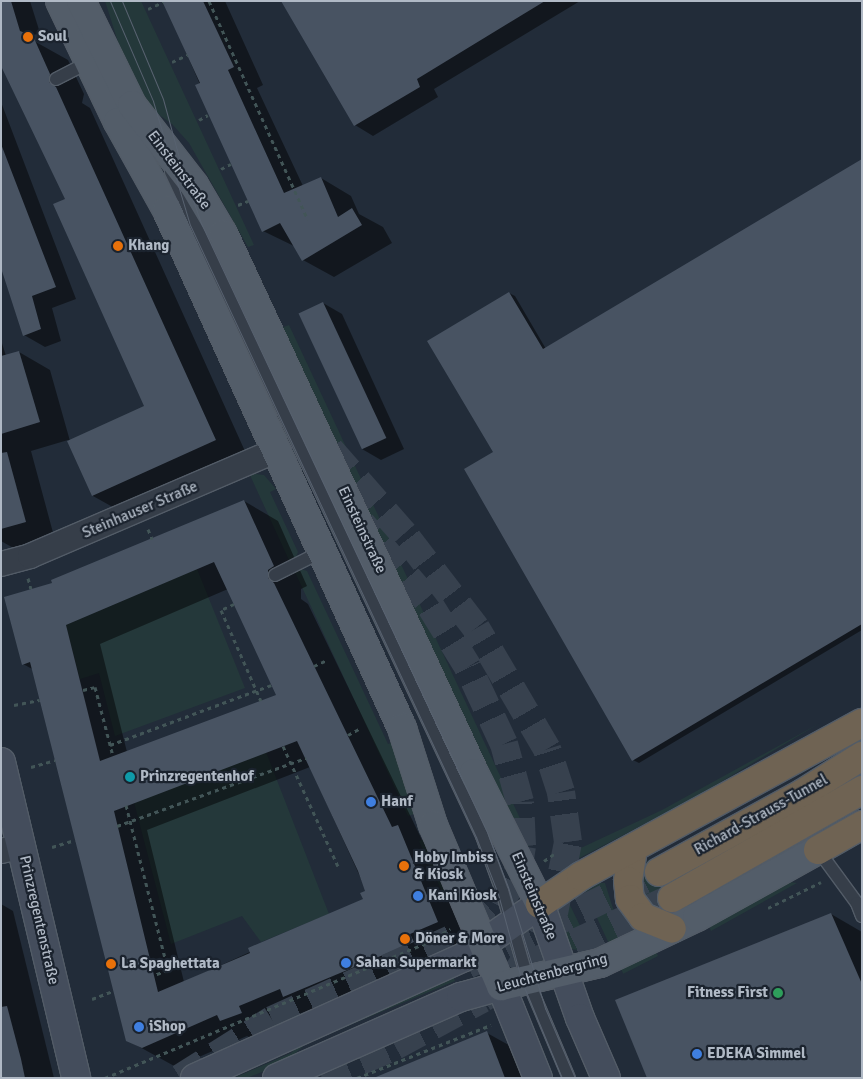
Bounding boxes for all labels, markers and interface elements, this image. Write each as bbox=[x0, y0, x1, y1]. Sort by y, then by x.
place label: Soul bbox=[38, 28, 67, 46]
marker: Soul bbox=[22, 31, 34, 43]
street label: Einsteinstraße bbox=[144, 127, 214, 213]
place label: Khang bbox=[128, 237, 169, 255]
marker: Khang bbox=[112, 240, 124, 252]
street label: Steinhauser Straße bbox=[80, 478, 200, 542]
street label: Einsteinstraße bbox=[334, 484, 390, 576]
place label: Prinzregentenhof bbox=[140, 768, 254, 786]
marker: Prinzregentenhof bbox=[124, 771, 136, 783]
street label: Richard-Strauss-Tunnel bbox=[691, 771, 831, 859]
place label: Hanf bbox=[381, 793, 413, 811]
marker: Hanf bbox=[365, 796, 377, 808]
place label: Hoby Imbiss & Kiosk bbox=[414, 848, 494, 883]
street label: Einsteinstraße bbox=[507, 849, 561, 943]
street label: Prinzregentenstraße bbox=[15, 854, 63, 986]
marker: Hoby Imbiss & Kiosk bbox=[398, 860, 410, 872]
place label: Kani Kiosk bbox=[428, 887, 497, 905]
marker: Kani Kiosk bbox=[412, 890, 424, 902]
place label: Döner & More bbox=[415, 930, 504, 948]
marker: Döner & More bbox=[399, 933, 411, 945]
street label: Leuchtenbergring bbox=[495, 950, 609, 996]
place label: Sahan Supermarkt bbox=[356, 954, 477, 972]
place label: La Spaghettata bbox=[121, 955, 220, 973]
marker: Sahan Supermarkt bbox=[340, 957, 352, 969]
marker: La Spaghettata bbox=[105, 958, 117, 970]
place label: Fitness First bbox=[687, 984, 768, 1002]
marker: Fitness First bbox=[772, 987, 784, 999]
place label: iShop bbox=[149, 1018, 186, 1036]
marker: iShop bbox=[133, 1021, 145, 1033]
place label: EDEKA Simmel bbox=[707, 1045, 806, 1063]
marker: EDEKA Simmel bbox=[691, 1048, 703, 1060]

